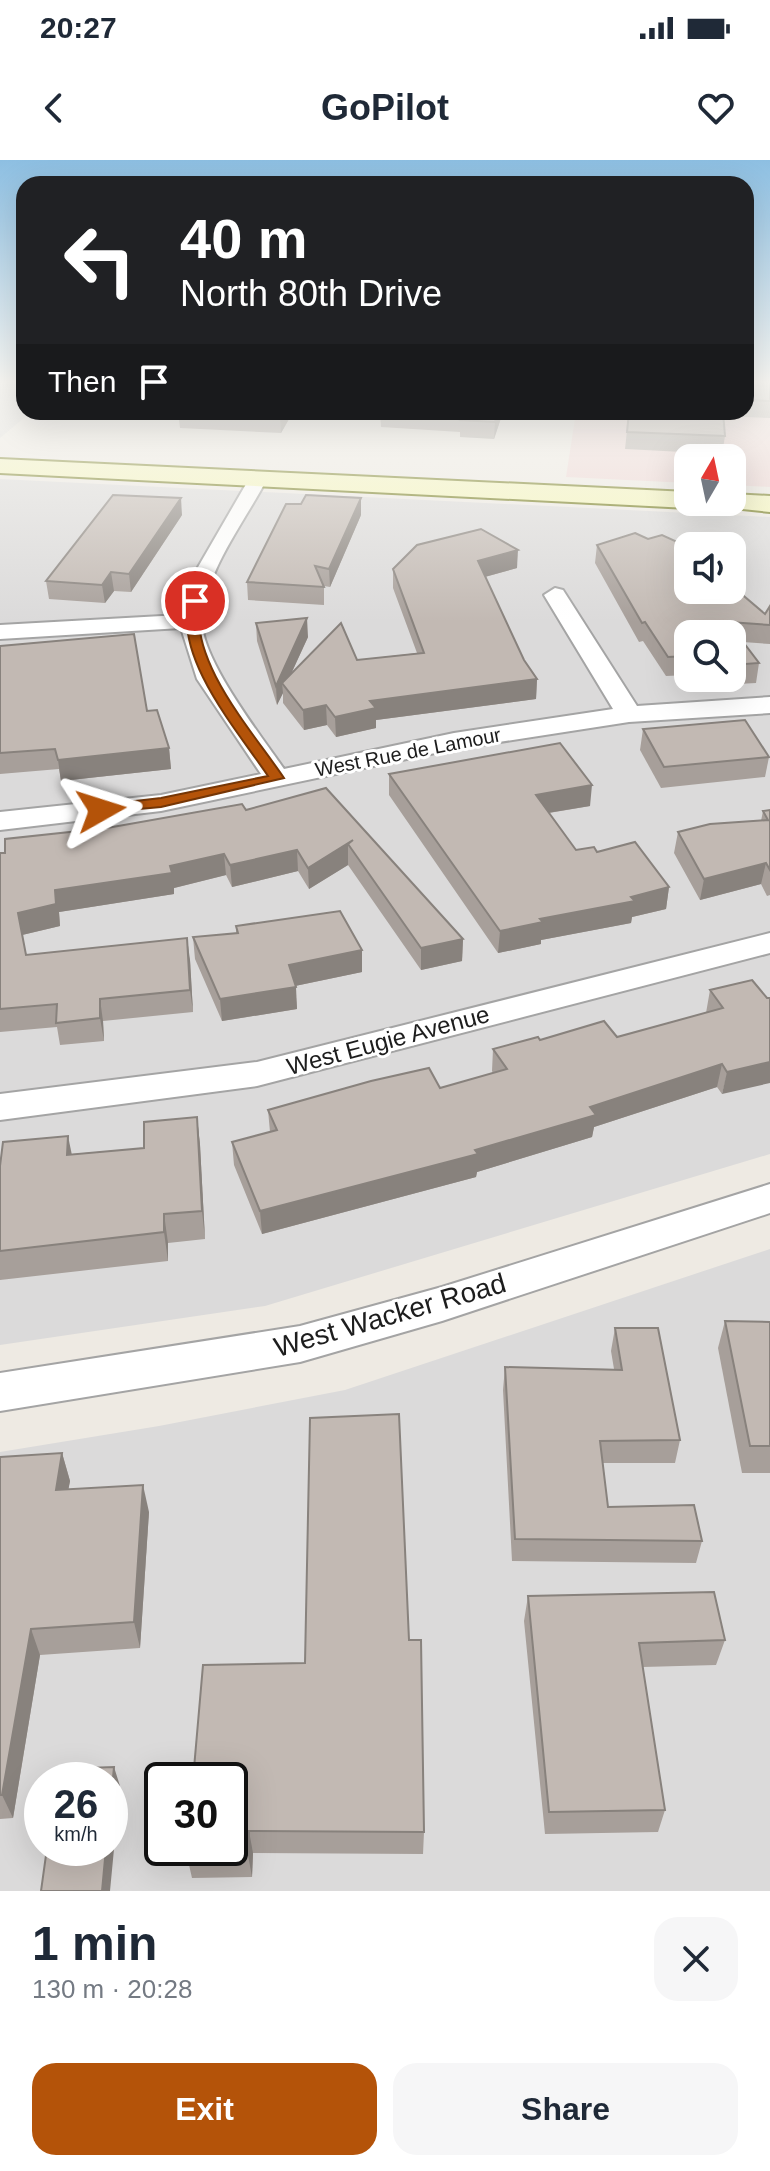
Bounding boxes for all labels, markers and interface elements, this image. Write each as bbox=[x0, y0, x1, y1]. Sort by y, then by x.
text: 20:27 bbox=[40, 11, 117, 44]
icon: back bbox=[32, 86, 76, 130]
icon: heart bbox=[694, 86, 738, 130]
text: GoPilot bbox=[321, 87, 449, 128]
text: 40 m bbox=[180, 207, 308, 270]
icon: left bbox=[48, 208, 152, 312]
text: North 80th Drive bbox=[180, 273, 442, 314]
icon: arrive bbox=[132, 360, 176, 404]
text: Then bbox=[48, 365, 116, 398]
north arrow bbox=[674, 444, 746, 516]
map controls bbox=[674, 444, 746, 692]
button: sound bbox=[674, 532, 746, 604]
pin bbox=[161, 567, 229, 635]
icon: arrive bbox=[173, 579, 217, 623]
button: search bbox=[674, 620, 746, 692]
street label: West Rue de Lamour bbox=[313, 723, 503, 781]
position arrow bbox=[59, 768, 143, 852]
street label: West Eugie Avenue bbox=[284, 1000, 492, 1080]
street label: West Wacker Road bbox=[271, 1267, 509, 1363]
speed limit sign: 30 bbox=[144, 1762, 248, 1866]
text: 26 bbox=[54, 1782, 98, 1826]
text: km/h bbox=[54, 1823, 98, 1845]
text: 1 min bbox=[32, 1917, 157, 1970]
button: close bbox=[654, 1917, 738, 2001]
text: 130 m · 20:28 bbox=[32, 1974, 192, 2004]
button: Exit bbox=[32, 2063, 377, 2155]
button: Share bbox=[393, 2063, 738, 2155]

